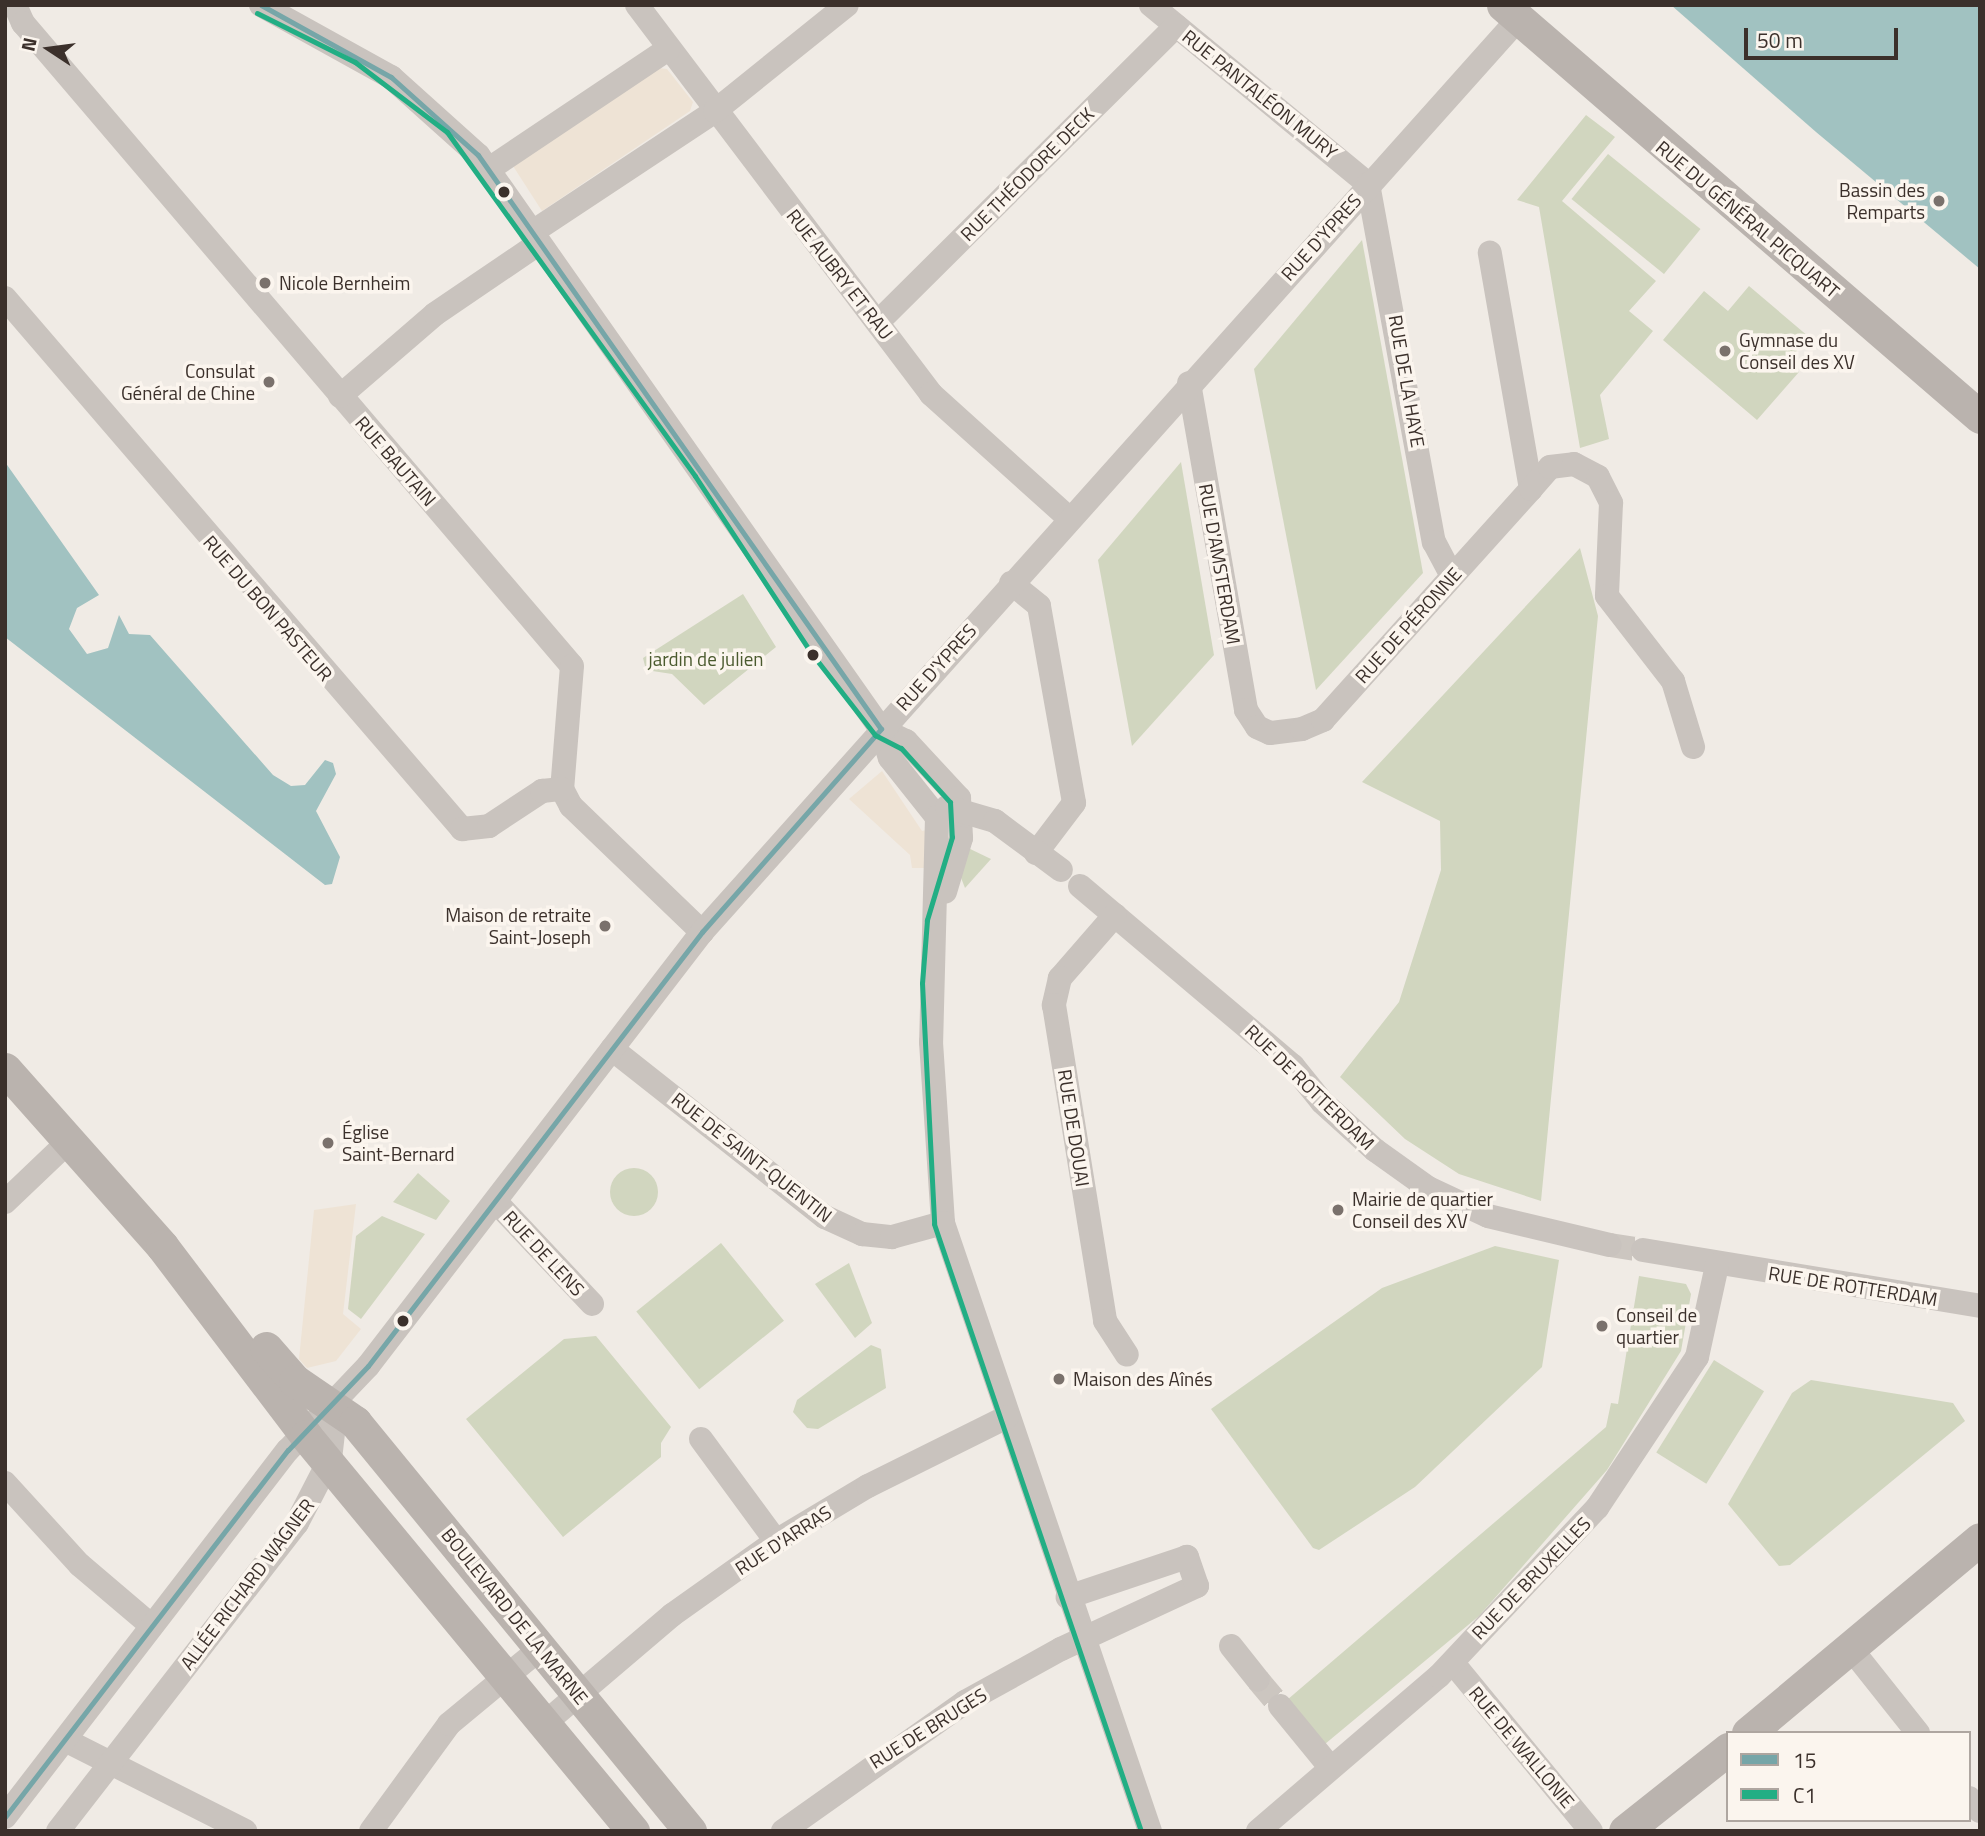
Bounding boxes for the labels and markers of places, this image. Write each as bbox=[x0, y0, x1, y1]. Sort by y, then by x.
place label: Bassin des Remparts bbox=[1839, 179, 1925, 223]
unlabelled marker bbox=[497, 185, 511, 199]
marker: Bassin des Remparts bbox=[1931, 193, 1947, 209]
place label: Nicole Bernheim bbox=[279, 272, 410, 294]
marker: Nicole Bernheim bbox=[257, 275, 273, 291]
place label: Gymnase du Conseil des XV bbox=[1739, 329, 1855, 373]
marker: Gymnase du Conseil des XV bbox=[1717, 343, 1733, 359]
place label: Consulat Général de Chine bbox=[121, 360, 255, 404]
marker: Consulat Général de Chine bbox=[261, 374, 277, 390]
unlabelled marker bbox=[806, 648, 820, 662]
place label: Maison de retraite Saint-Joseph bbox=[445, 904, 591, 948]
marker: Maison de retraite Saint-Joseph bbox=[597, 918, 613, 934]
place label: Église Saint-Bernard bbox=[342, 1121, 455, 1165]
marker: Église Saint-Bernard bbox=[320, 1135, 336, 1151]
place label: Mairie de quartier Conseil des XV bbox=[1352, 1188, 1493, 1232]
marker: Mairie de quartier Conseil des XV bbox=[1330, 1202, 1346, 1218]
place label: Conseil de quartier bbox=[1616, 1304, 1697, 1348]
unlabelled marker bbox=[396, 1314, 410, 1328]
marker: Conseil de quartier bbox=[1594, 1318, 1610, 1334]
place label: Maison des Aînés bbox=[1073, 1368, 1213, 1390]
marker: Maison des Aînés bbox=[1051, 1371, 1067, 1387]

